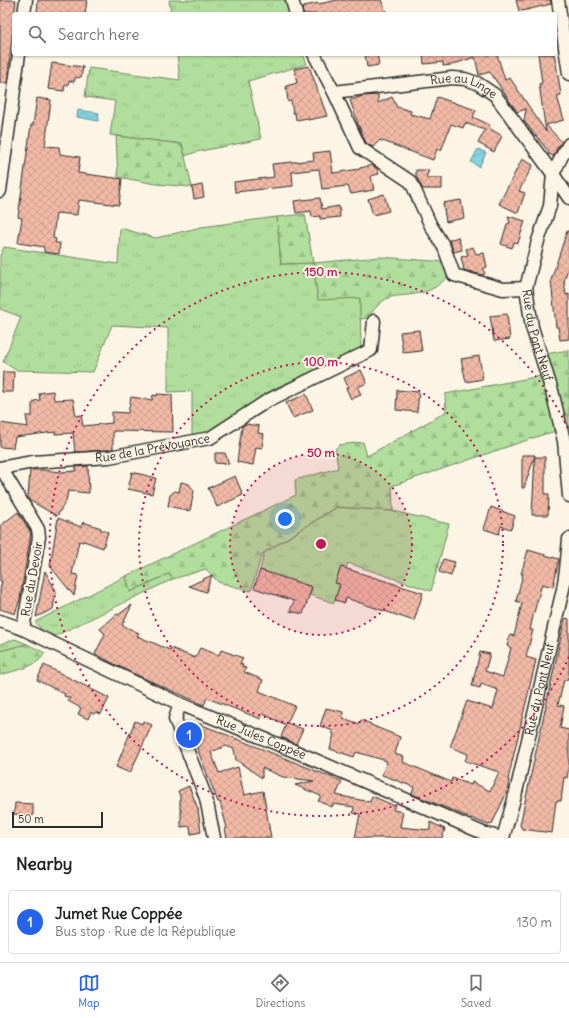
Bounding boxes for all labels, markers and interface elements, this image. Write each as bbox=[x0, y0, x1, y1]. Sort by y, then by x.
search box bbox=[12, 12, 557, 56]
icon: search bbox=[26, 23, 48, 45]
text: Search here bbox=[58, 25, 139, 44]
street label: Rue au Linge bbox=[429, 70, 500, 101]
text: 150 m bbox=[305, 264, 338, 279]
street label: Rue du Pont Neuf bbox=[519, 288, 557, 383]
text: 100 m bbox=[304, 354, 338, 369]
street label: Rue de la Prévoyance bbox=[95, 430, 211, 465]
text: 50 m bbox=[307, 445, 336, 460]
your location bbox=[275, 509, 295, 529]
centre of rings bbox=[314, 537, 328, 551]
street label: Rue du Devoir bbox=[18, 540, 45, 618]
street label: Rue du Pont Neuf bbox=[521, 641, 557, 737]
street label: Rue Jules Coppée bbox=[214, 712, 308, 762]
pin: 1 bbox=[176, 720, 202, 750]
scale bar bbox=[12, 810, 103, 829]
text: 50 m bbox=[18, 812, 44, 826]
text: Nearby bbox=[16, 853, 72, 875]
text: Jumet Rue Coppée bbox=[55, 904, 182, 923]
text: 1 bbox=[27, 914, 33, 931]
text: 130 m bbox=[516, 914, 552, 931]
text: Bus stop · Rue de la République bbox=[55, 923, 236, 940]
tab: Map bbox=[78, 972, 100, 1010]
tab: Directions bbox=[256, 972, 305, 1010]
tab: Saved bbox=[461, 972, 491, 1010]

